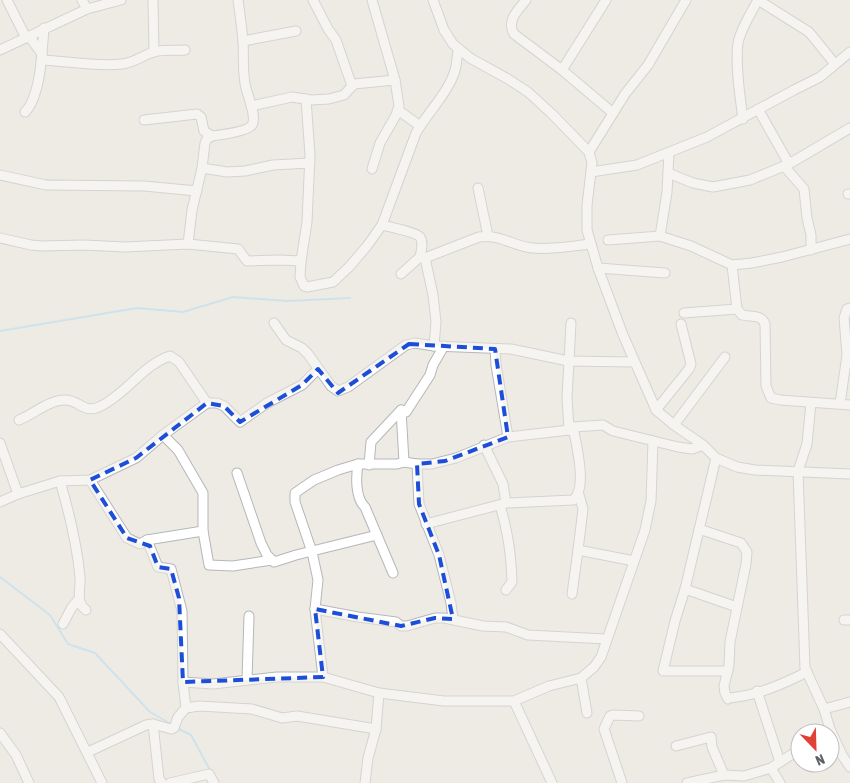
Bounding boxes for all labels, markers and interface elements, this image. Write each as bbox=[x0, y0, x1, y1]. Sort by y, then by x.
north arrow bbox=[790, 723, 840, 773]
text: N bbox=[813, 751, 827, 769]

